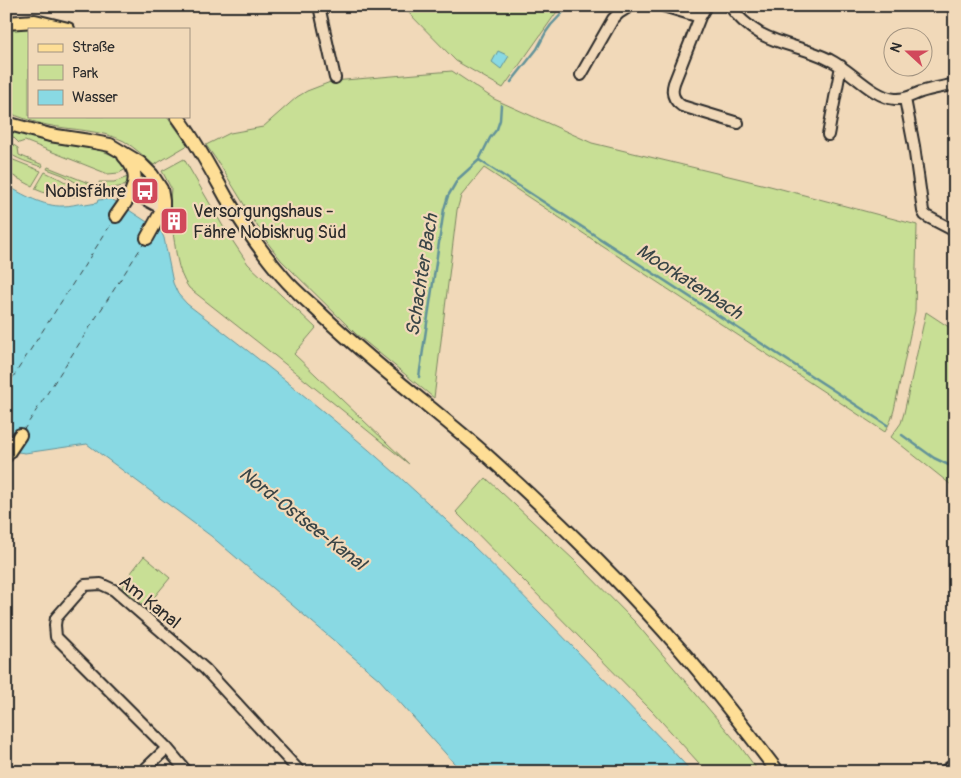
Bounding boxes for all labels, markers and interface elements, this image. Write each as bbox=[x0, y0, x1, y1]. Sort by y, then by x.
legend bbox=[28, 28, 190, 118]
north arrow bbox=[884, 28, 934, 78]
text: Straße bbox=[72, 38, 115, 57]
text: N bbox=[887, 40, 906, 55]
text: Park bbox=[72, 64, 99, 83]
text: Wasser bbox=[72, 88, 119, 107]
bus stop icon: Nobisfähre bbox=[130, 176, 160, 206]
place label: Nobisfähre bbox=[45, 180, 126, 203]
place label: Versorgungshaus - Fähre Nobiskrug Süd bbox=[193, 200, 346, 244]
building icon: Versorgungshaus - Fähre Nobiskrug Süd bbox=[159, 206, 189, 236]
water label: Schachter Bach bbox=[401, 211, 444, 338]
water label: Moorkatenbach bbox=[632, 239, 748, 325]
water label: Nord-Ostsee-Kanal bbox=[234, 462, 372, 577]
street label: Am Kanal bbox=[114, 571, 185, 634]

